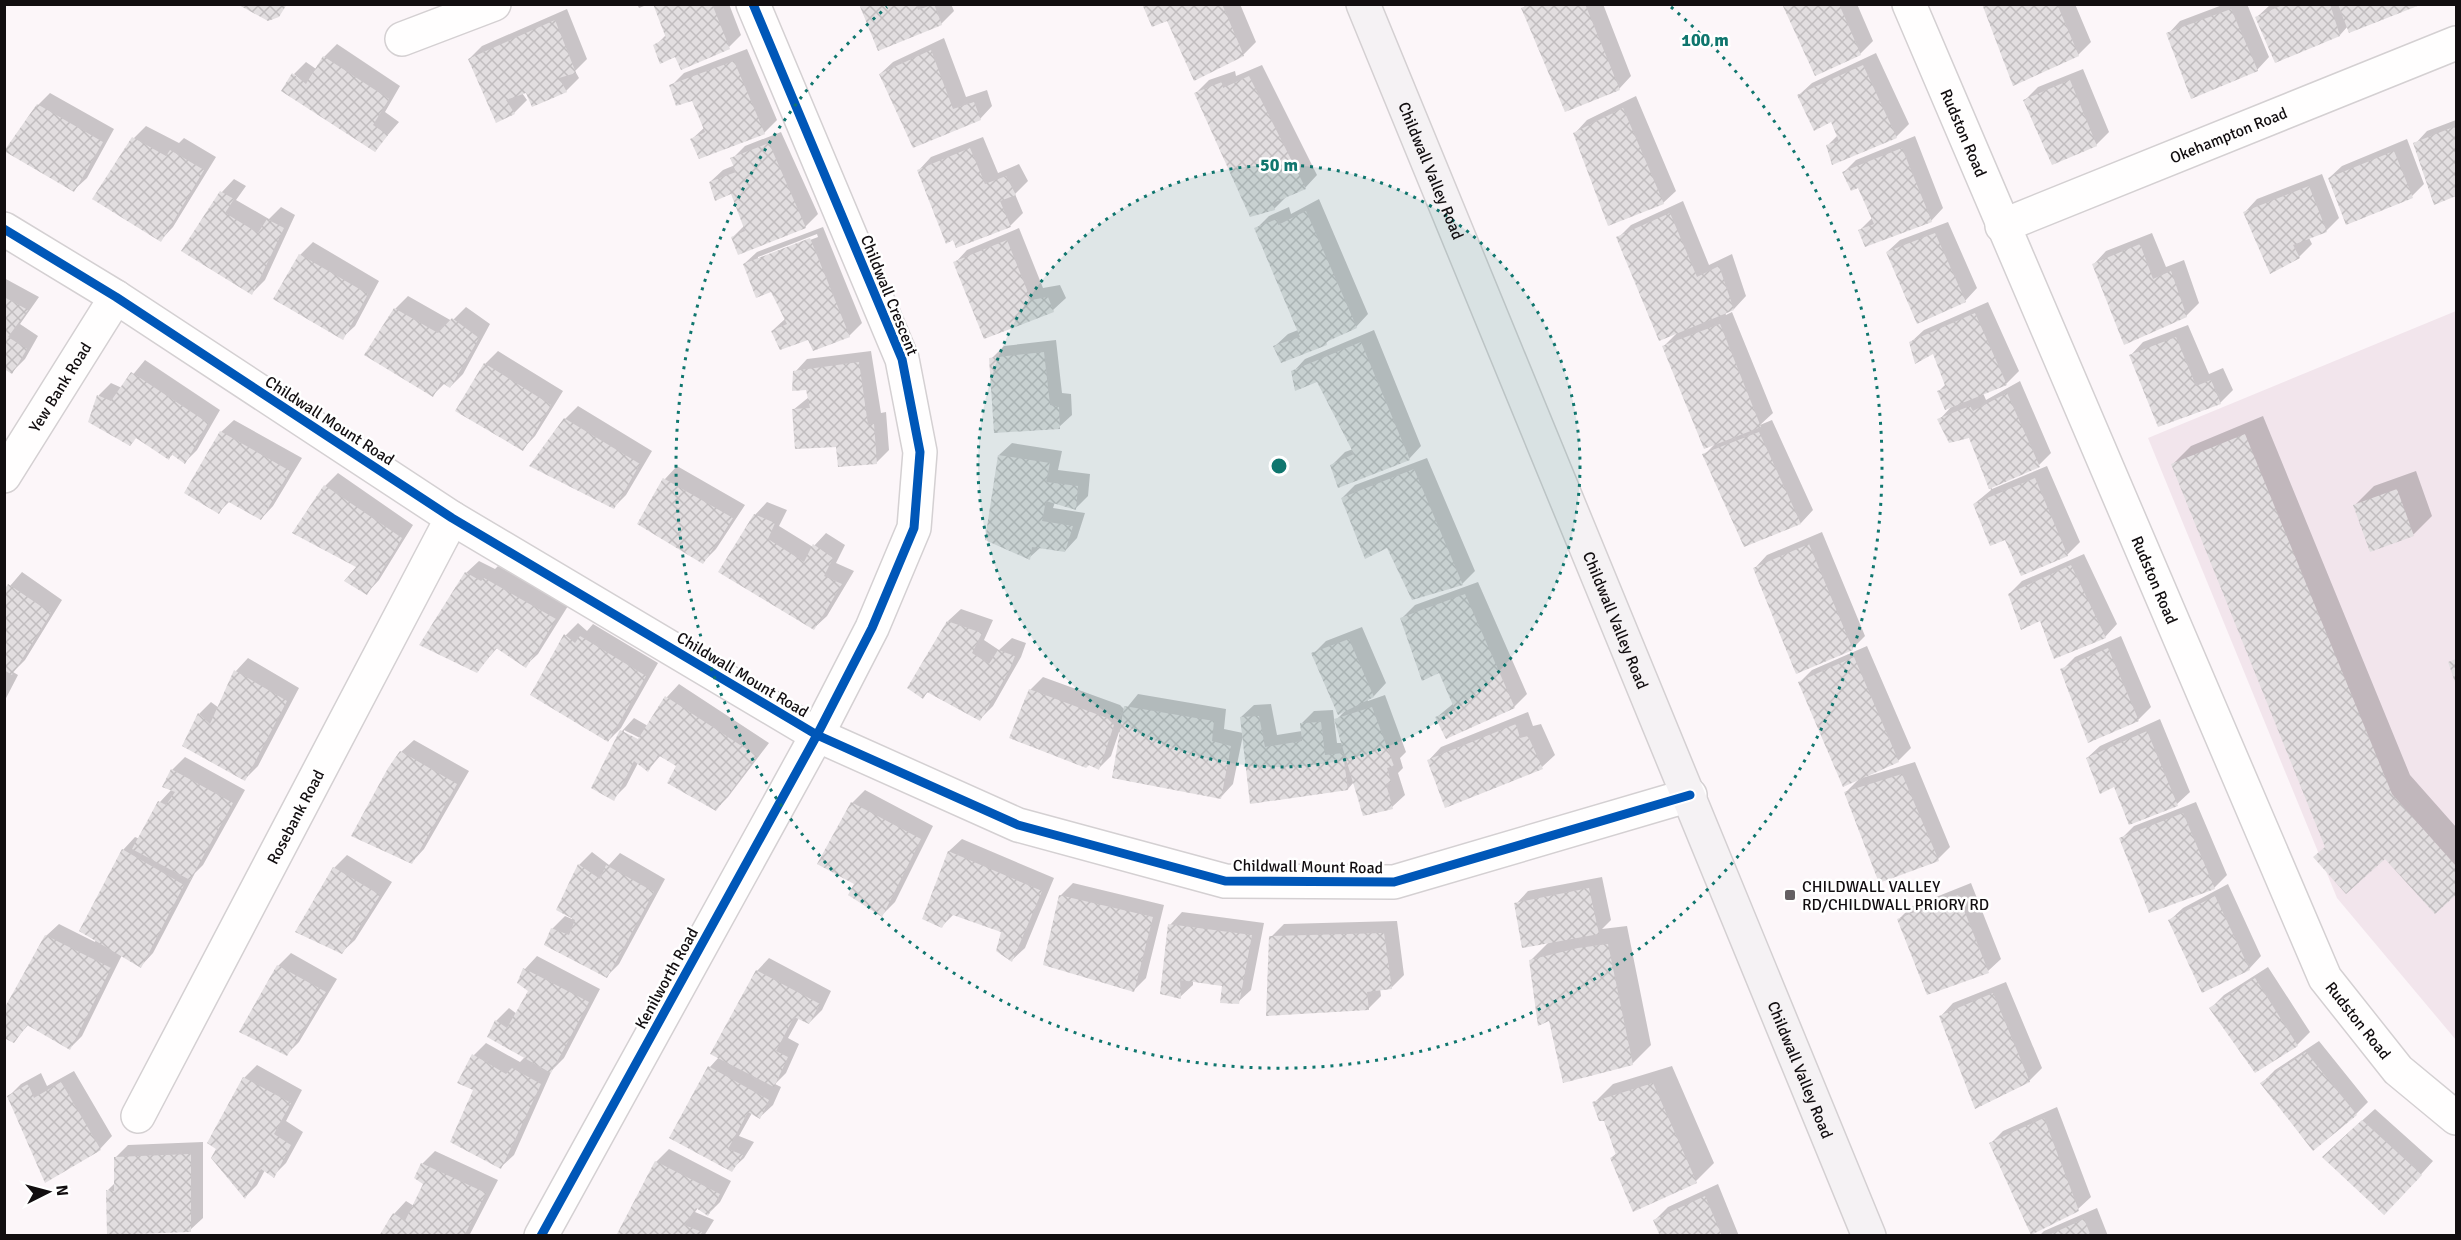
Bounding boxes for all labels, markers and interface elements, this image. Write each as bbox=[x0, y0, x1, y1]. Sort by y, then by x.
text: 100 m bbox=[1681, 29, 1729, 51]
street label: Rudston Road bbox=[1935, 86, 1991, 180]
street label: Childwall Valley Road bbox=[1393, 99, 1468, 243]
street label: Okehampton Road bbox=[2167, 103, 2290, 168]
text: 50 m bbox=[1260, 154, 1298, 176]
street label: Childwall Crescent bbox=[856, 232, 922, 359]
street label: Yew Bank Road bbox=[25, 339, 96, 436]
street label: Childwall Mount Road bbox=[261, 372, 398, 470]
centre of rings bbox=[1269, 456, 1289, 476]
street label: Rudston Road bbox=[2126, 533, 2182, 627]
street label: Childwall Valley Road bbox=[1578, 549, 1652, 692]
street label: Childwall Mount Road bbox=[673, 628, 812, 722]
street label: Rosebank Road bbox=[263, 767, 329, 868]
street label: Childwall Mount Road bbox=[1233, 856, 1383, 878]
place label: CHILDWALL VALLEY RD/CHILDWALL PRIORY RD bbox=[1802, 877, 1989, 915]
marker: CHILDWALL VALLEY RD/CHILDWALL PRIORY RD bbox=[1783, 888, 1797, 902]
street label: Kenilworth Road bbox=[631, 924, 703, 1033]
street label: Rudston Road bbox=[2321, 978, 2395, 1064]
street label: Childwall Valley Road bbox=[1763, 998, 1837, 1142]
north arrow bbox=[18, 1162, 78, 1222]
text: N bbox=[51, 1184, 72, 1197]

